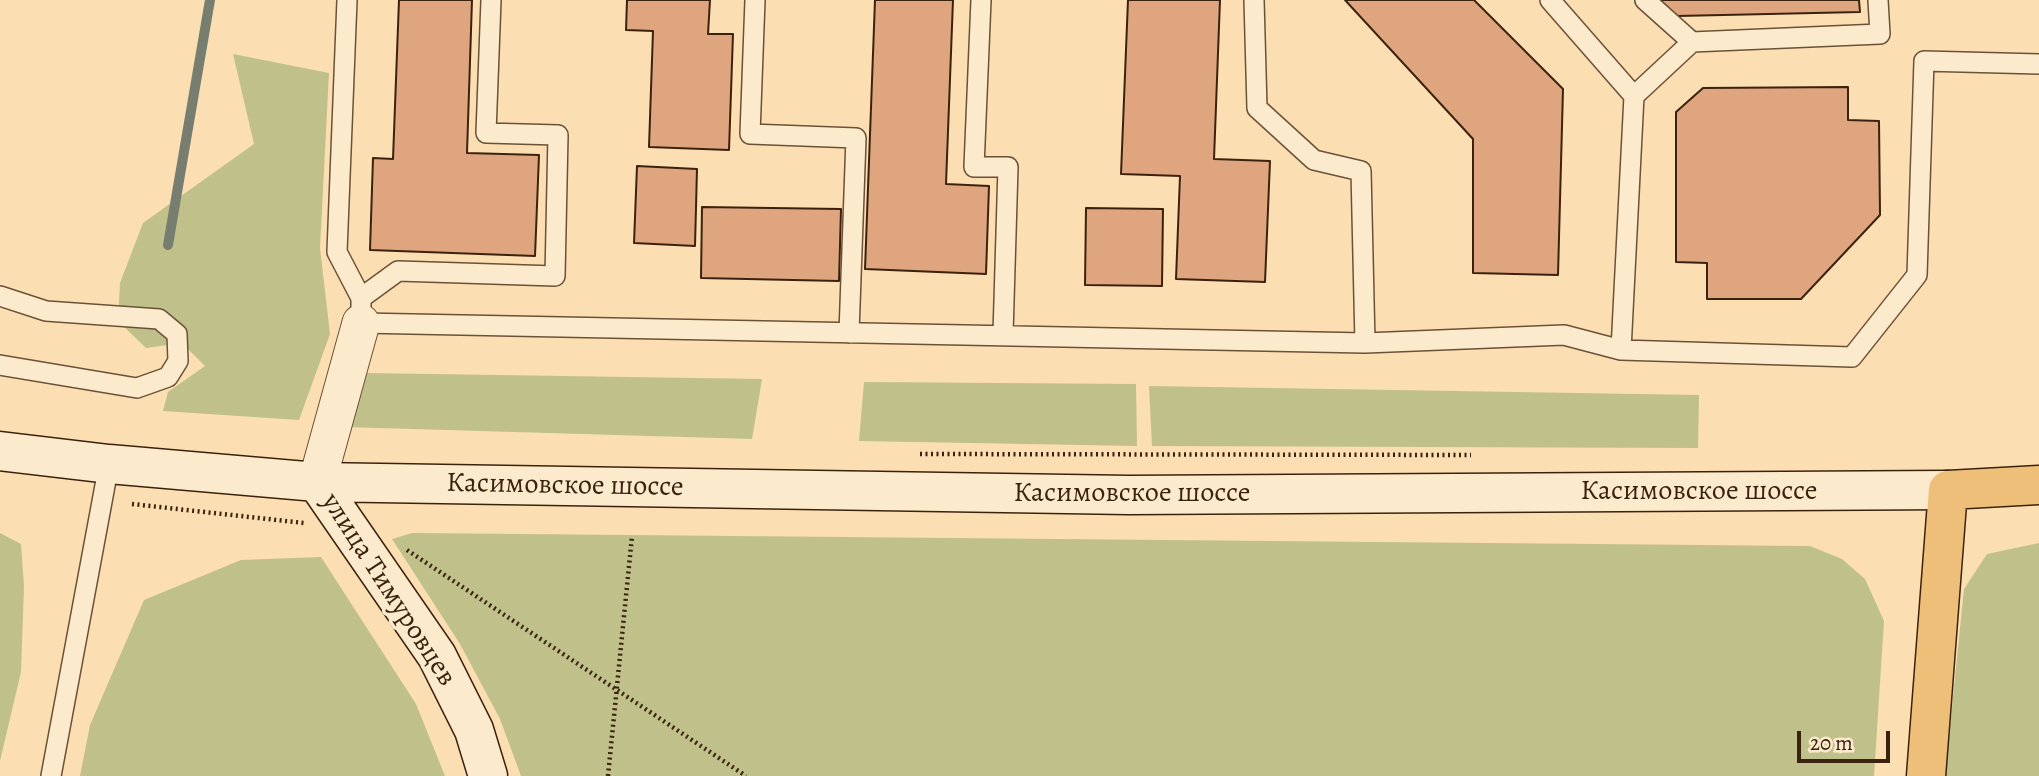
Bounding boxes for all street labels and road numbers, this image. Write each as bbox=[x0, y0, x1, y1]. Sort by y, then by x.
street label: Касимовское шоссе bbox=[446, 467, 684, 505]
street label: Касимовское шоссе bbox=[1580, 475, 1818, 509]
street label: Касимовское шоссе bbox=[1013, 477, 1251, 511]
street label: улица Тимуровцев bbox=[313, 487, 463, 693]

